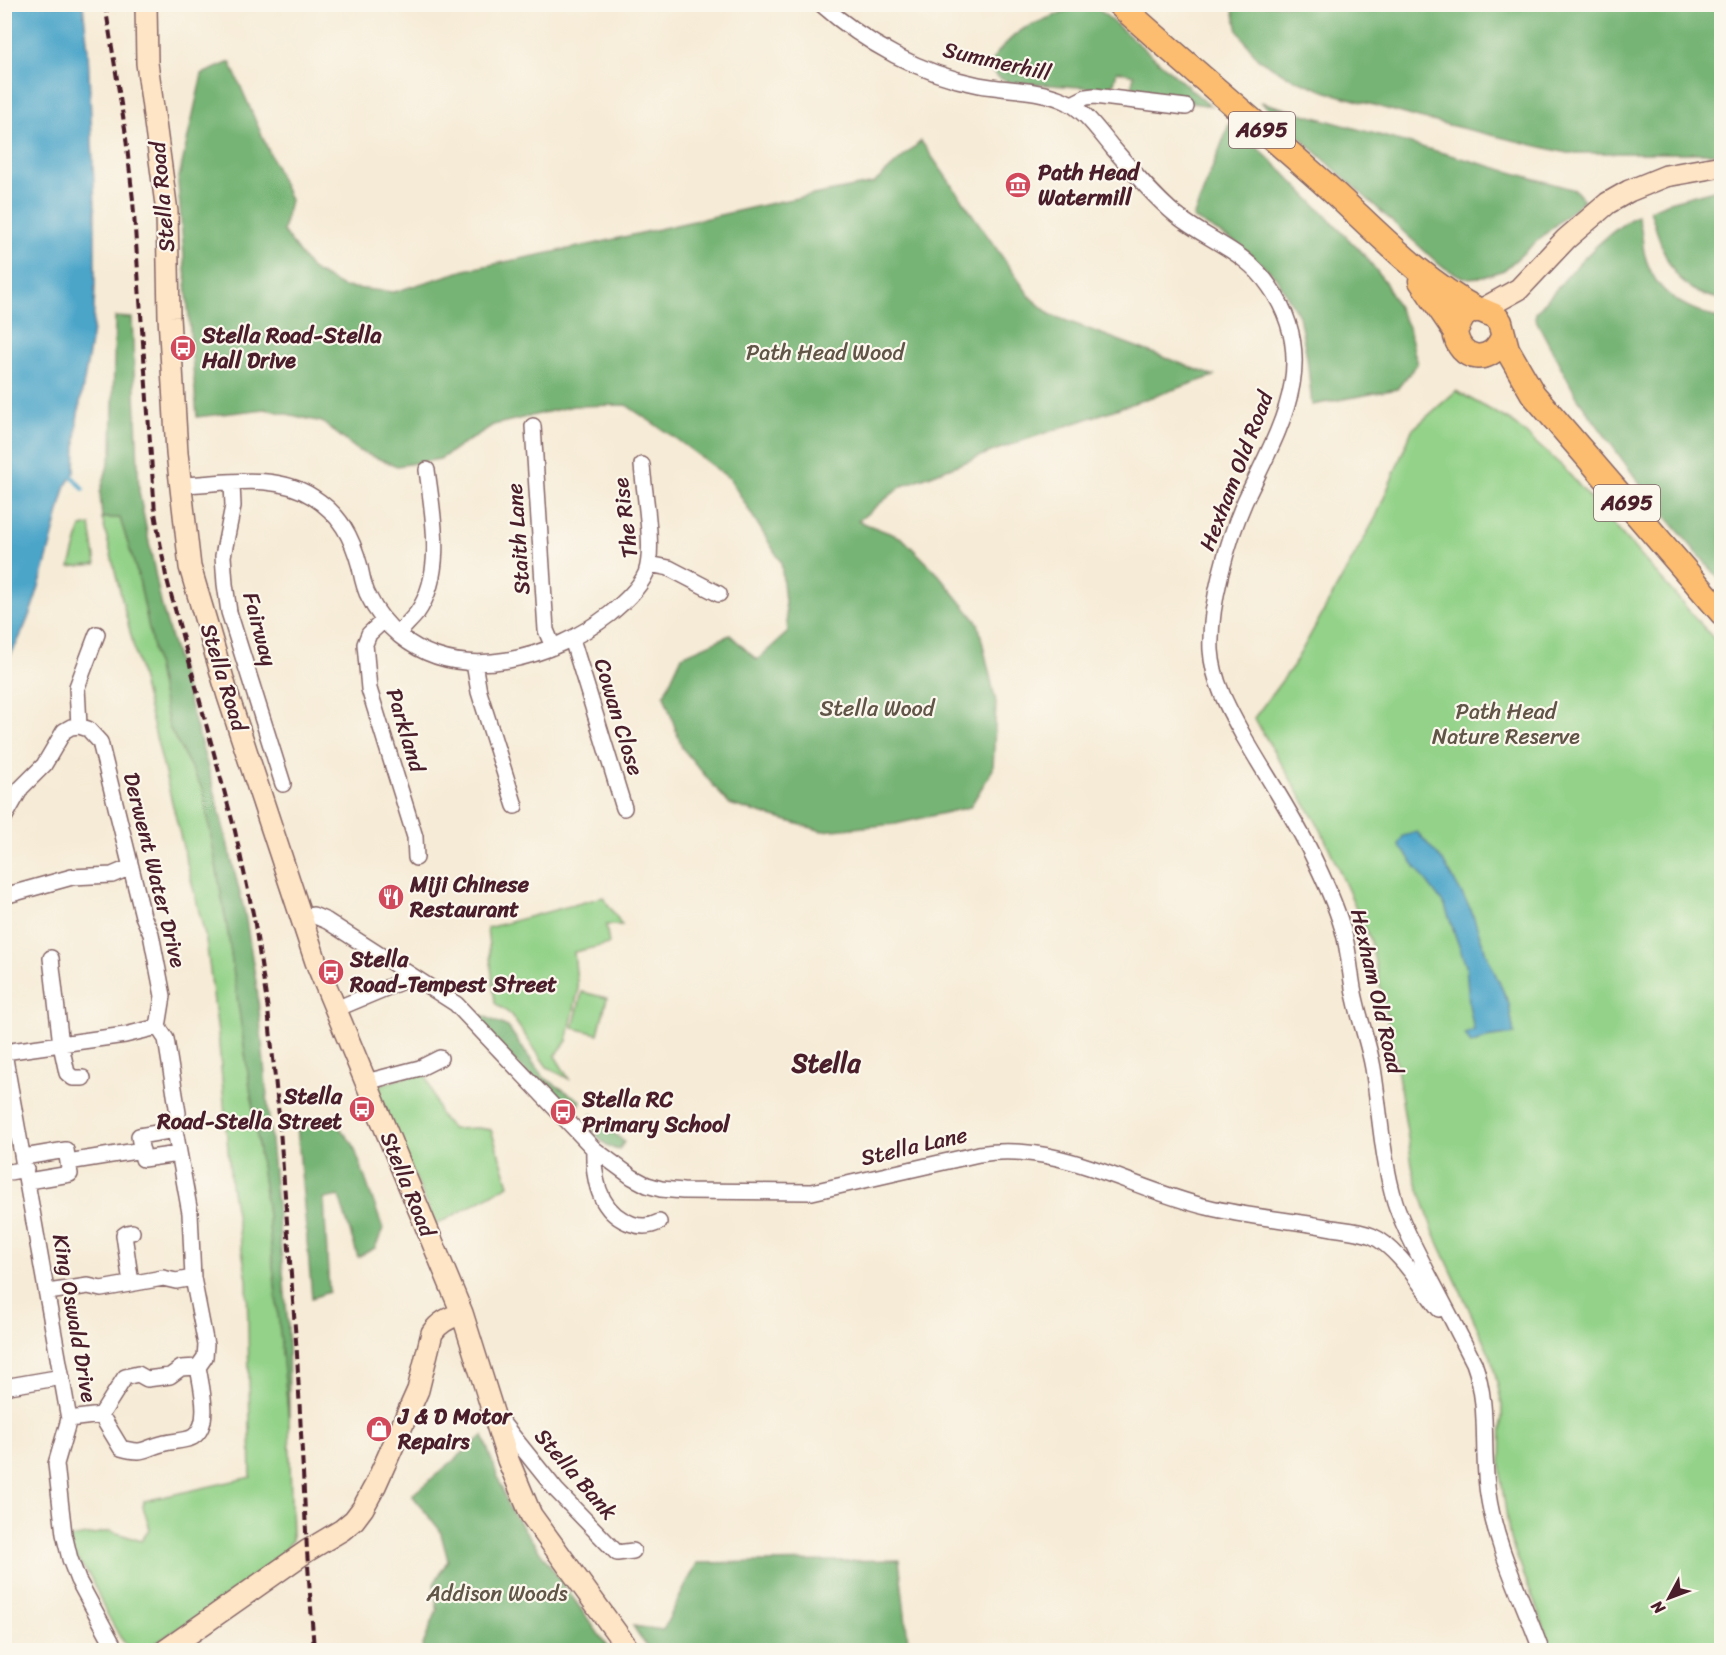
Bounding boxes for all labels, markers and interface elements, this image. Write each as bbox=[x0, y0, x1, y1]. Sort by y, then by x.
street label: Summerhill bbox=[939, 30, 1056, 93]
road number: A695 bbox=[1229, 112, 1295, 148]
street label: Stella Road bbox=[138, 139, 186, 254]
place label: Path Head Watermill bbox=[1038, 153, 1141, 217]
museum icon: Path Head Watermill bbox=[1003, 170, 1033, 200]
place label: Stella Road-Stella Hall Drive bbox=[201, 316, 382, 380]
bus stop icon: Stella Road-Stella Hall Drive bbox=[168, 333, 198, 363]
park label: Path Head Wood bbox=[746, 333, 905, 372]
street label: Hexham Old Road bbox=[1188, 384, 1285, 557]
street label: The Rise bbox=[601, 475, 649, 561]
street label: Staith Lane bbox=[495, 482, 541, 596]
road number: A695 bbox=[1594, 485, 1660, 521]
street label: Fairway bbox=[231, 587, 289, 671]
street label: Stella Road bbox=[189, 618, 259, 737]
street label: Cowan Close bbox=[583, 653, 655, 781]
street label: Parkland bbox=[375, 683, 438, 778]
park label: Stella Wood bbox=[820, 689, 936, 728]
park label: Path Head Nature Reserve bbox=[1432, 692, 1580, 756]
street label: Derwent Water Drive bbox=[112, 768, 198, 972]
place label: Miji Chinese Restaurant bbox=[409, 865, 530, 929]
restaurant icon: Miji Chinese Restaurant bbox=[376, 882, 406, 912]
street label: Hexham Old Road bbox=[1339, 905, 1415, 1079]
place label: Stella Road-Tempest Street bbox=[349, 940, 557, 1004]
bus stop icon: Stella Road-Tempest Street bbox=[316, 957, 346, 987]
district label: Stella bbox=[791, 1040, 861, 1086]
place label: Stella Road-Stella Street bbox=[156, 1077, 343, 1141]
place label: Stella RC Primary School bbox=[581, 1080, 731, 1144]
bus stop icon: Stella Road-Stella Street bbox=[347, 1094, 377, 1124]
bus stop icon: Stella RC Primary School bbox=[548, 1097, 578, 1127]
street label: Stella Lane bbox=[857, 1115, 971, 1177]
street label: Stella Road bbox=[369, 1125, 447, 1244]
street label: King Oswald Drive bbox=[41, 1231, 109, 1406]
place label: J & D Motor Repairs bbox=[396, 1397, 513, 1461]
shop icon: J & D Motor Repairs bbox=[364, 1414, 394, 1444]
street label: Stella Bank bbox=[524, 1419, 628, 1529]
north arrow bbox=[1639, 1568, 1699, 1628]
park label: Addison Woods bbox=[425, 1574, 568, 1613]
text: N bbox=[1643, 1593, 1673, 1622]

